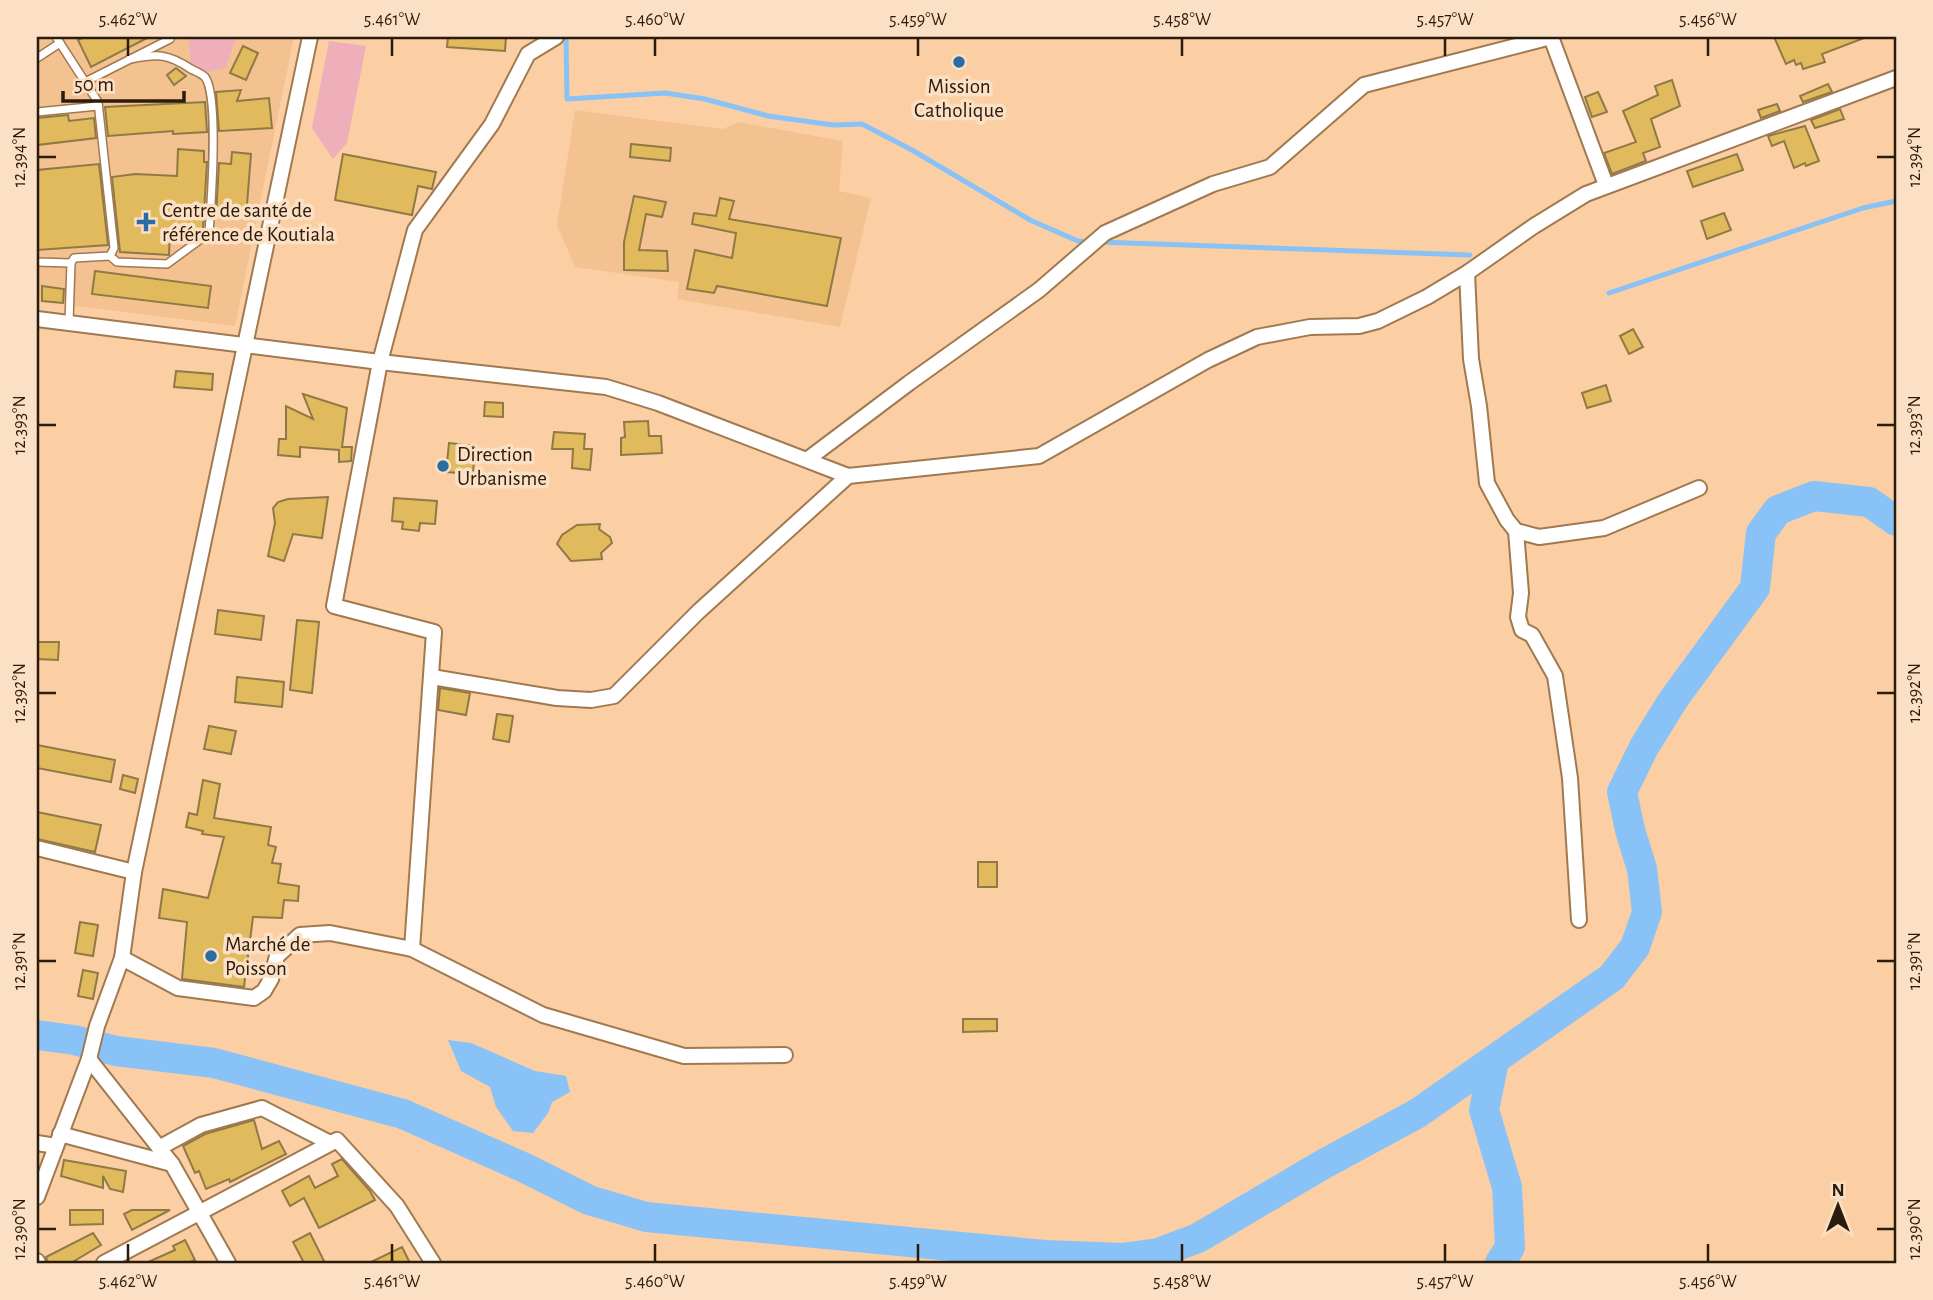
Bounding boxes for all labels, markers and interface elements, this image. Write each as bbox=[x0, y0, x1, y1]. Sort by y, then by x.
text: 5.462°W bbox=[99, 11, 157, 29]
text: 5.461°W bbox=[364, 11, 420, 29]
text: 5.460°W bbox=[625, 11, 685, 29]
text: 5.459°W bbox=[889, 11, 947, 29]
text: 5.458°W bbox=[1153, 11, 1211, 29]
text: 5.457°W bbox=[1417, 11, 1473, 29]
text: 5.456°W bbox=[1679, 11, 1737, 29]
marker: Mission Catholique bbox=[951, 54, 967, 70]
scale bar bbox=[63, 60, 184, 104]
text: 50 m bbox=[74, 74, 114, 95]
place label: Mission Catholique bbox=[914, 76, 1004, 121]
text: 12.394°N bbox=[11, 127, 29, 187]
text: 12.394°N bbox=[1906, 127, 1924, 187]
place label: Centre de santé de référence de Koutiala bbox=[162, 200, 335, 245]
marker: Centre de santé de référence de Koutiala bbox=[136, 212, 156, 232]
text: 12.393°N bbox=[11, 395, 29, 455]
text: 12.393°N bbox=[1906, 395, 1924, 455]
place label: Direction Urbanisme bbox=[457, 444, 547, 489]
marker: Direction Urbanisme bbox=[435, 458, 451, 474]
text: 12.392°N bbox=[11, 663, 29, 723]
text: 12.392°N bbox=[1906, 663, 1924, 723]
text: 12.391°N bbox=[11, 932, 29, 990]
text: 12.391°N bbox=[1906, 932, 1924, 990]
place label: Marché de Poisson bbox=[225, 934, 310, 979]
marker: Marché de Poisson bbox=[203, 948, 219, 964]
north arrow bbox=[1804, 1170, 1874, 1240]
text: N bbox=[1831, 1181, 1845, 1200]
text: 12.390°N bbox=[11, 1198, 29, 1260]
text: 12.390°N bbox=[1906, 1198, 1924, 1260]
text: 5.462°W bbox=[99, 1273, 157, 1291]
text: 5.461°W bbox=[364, 1273, 420, 1291]
text: 5.460°W bbox=[625, 1273, 685, 1291]
text: 5.459°W bbox=[889, 1273, 947, 1291]
text: 5.458°W bbox=[1153, 1273, 1211, 1291]
text: 5.457°W bbox=[1417, 1273, 1473, 1291]
text: 5.456°W bbox=[1679, 1273, 1737, 1291]

